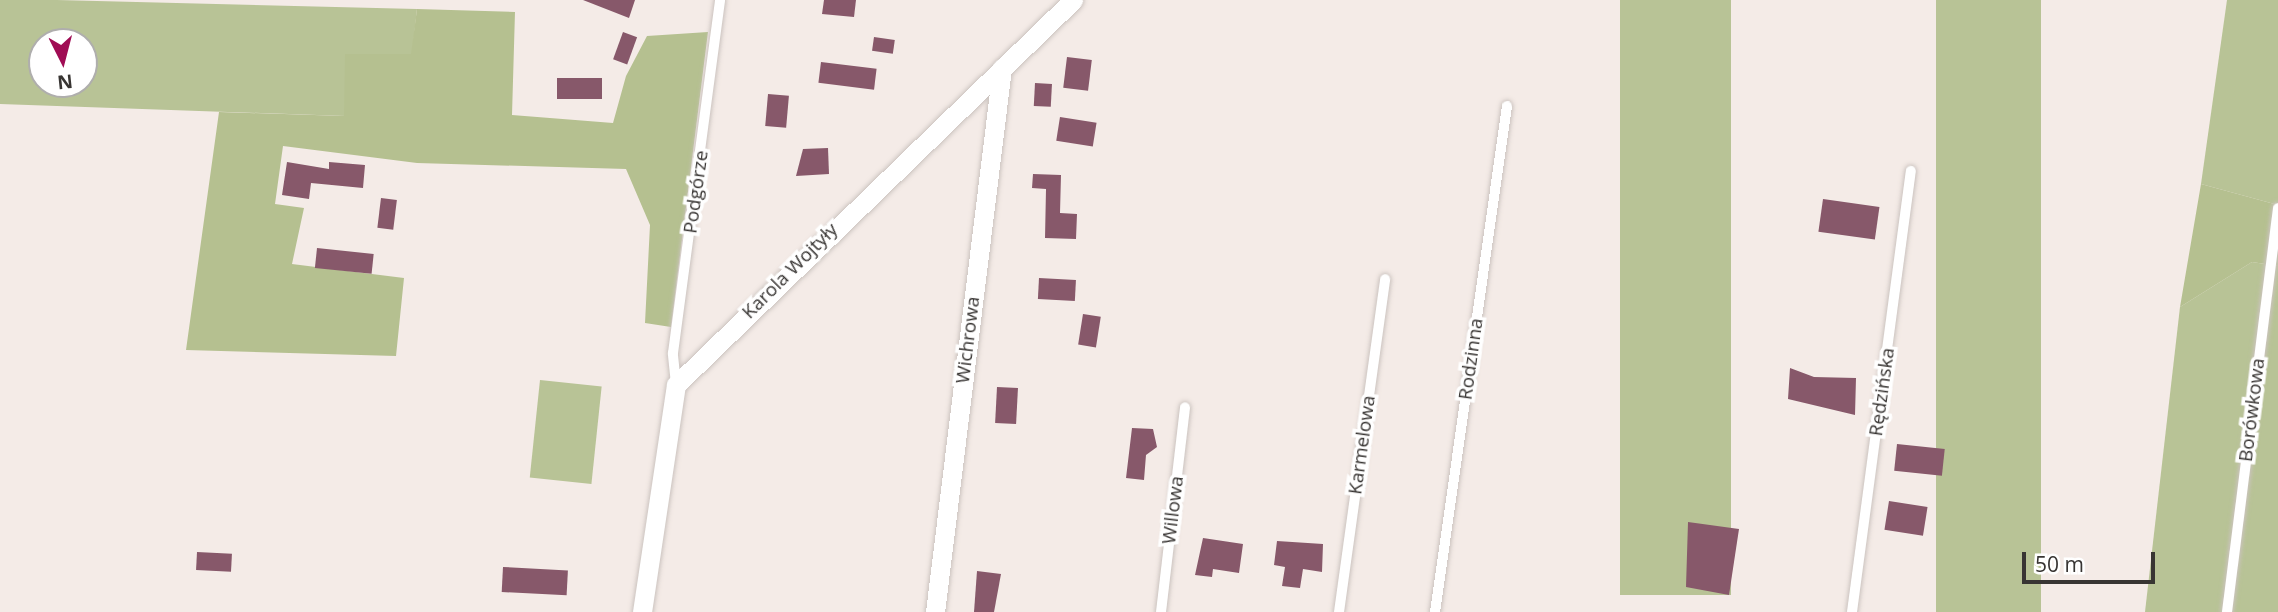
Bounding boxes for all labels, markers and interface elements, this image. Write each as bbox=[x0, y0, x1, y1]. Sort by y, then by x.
north arrow bbox=[28, 28, 98, 98]
text: N bbox=[56, 68, 74, 96]
street label: Podgórze bbox=[679, 149, 713, 235]
street label: Karola Wojtyły bbox=[737, 218, 843, 324]
street label: Wichrowa bbox=[951, 295, 985, 385]
street label: Rodzinna bbox=[1454, 317, 1488, 401]
street label: Rędzińska bbox=[1865, 346, 1899, 438]
street label: Borówkowa bbox=[2234, 357, 2270, 463]
street label: Karmelowa bbox=[1344, 394, 1380, 496]
street label: Willowa bbox=[1158, 475, 1188, 545]
scale bar bbox=[2026, 538, 2159, 582]
text: 50 m bbox=[2035, 550, 2084, 578]

